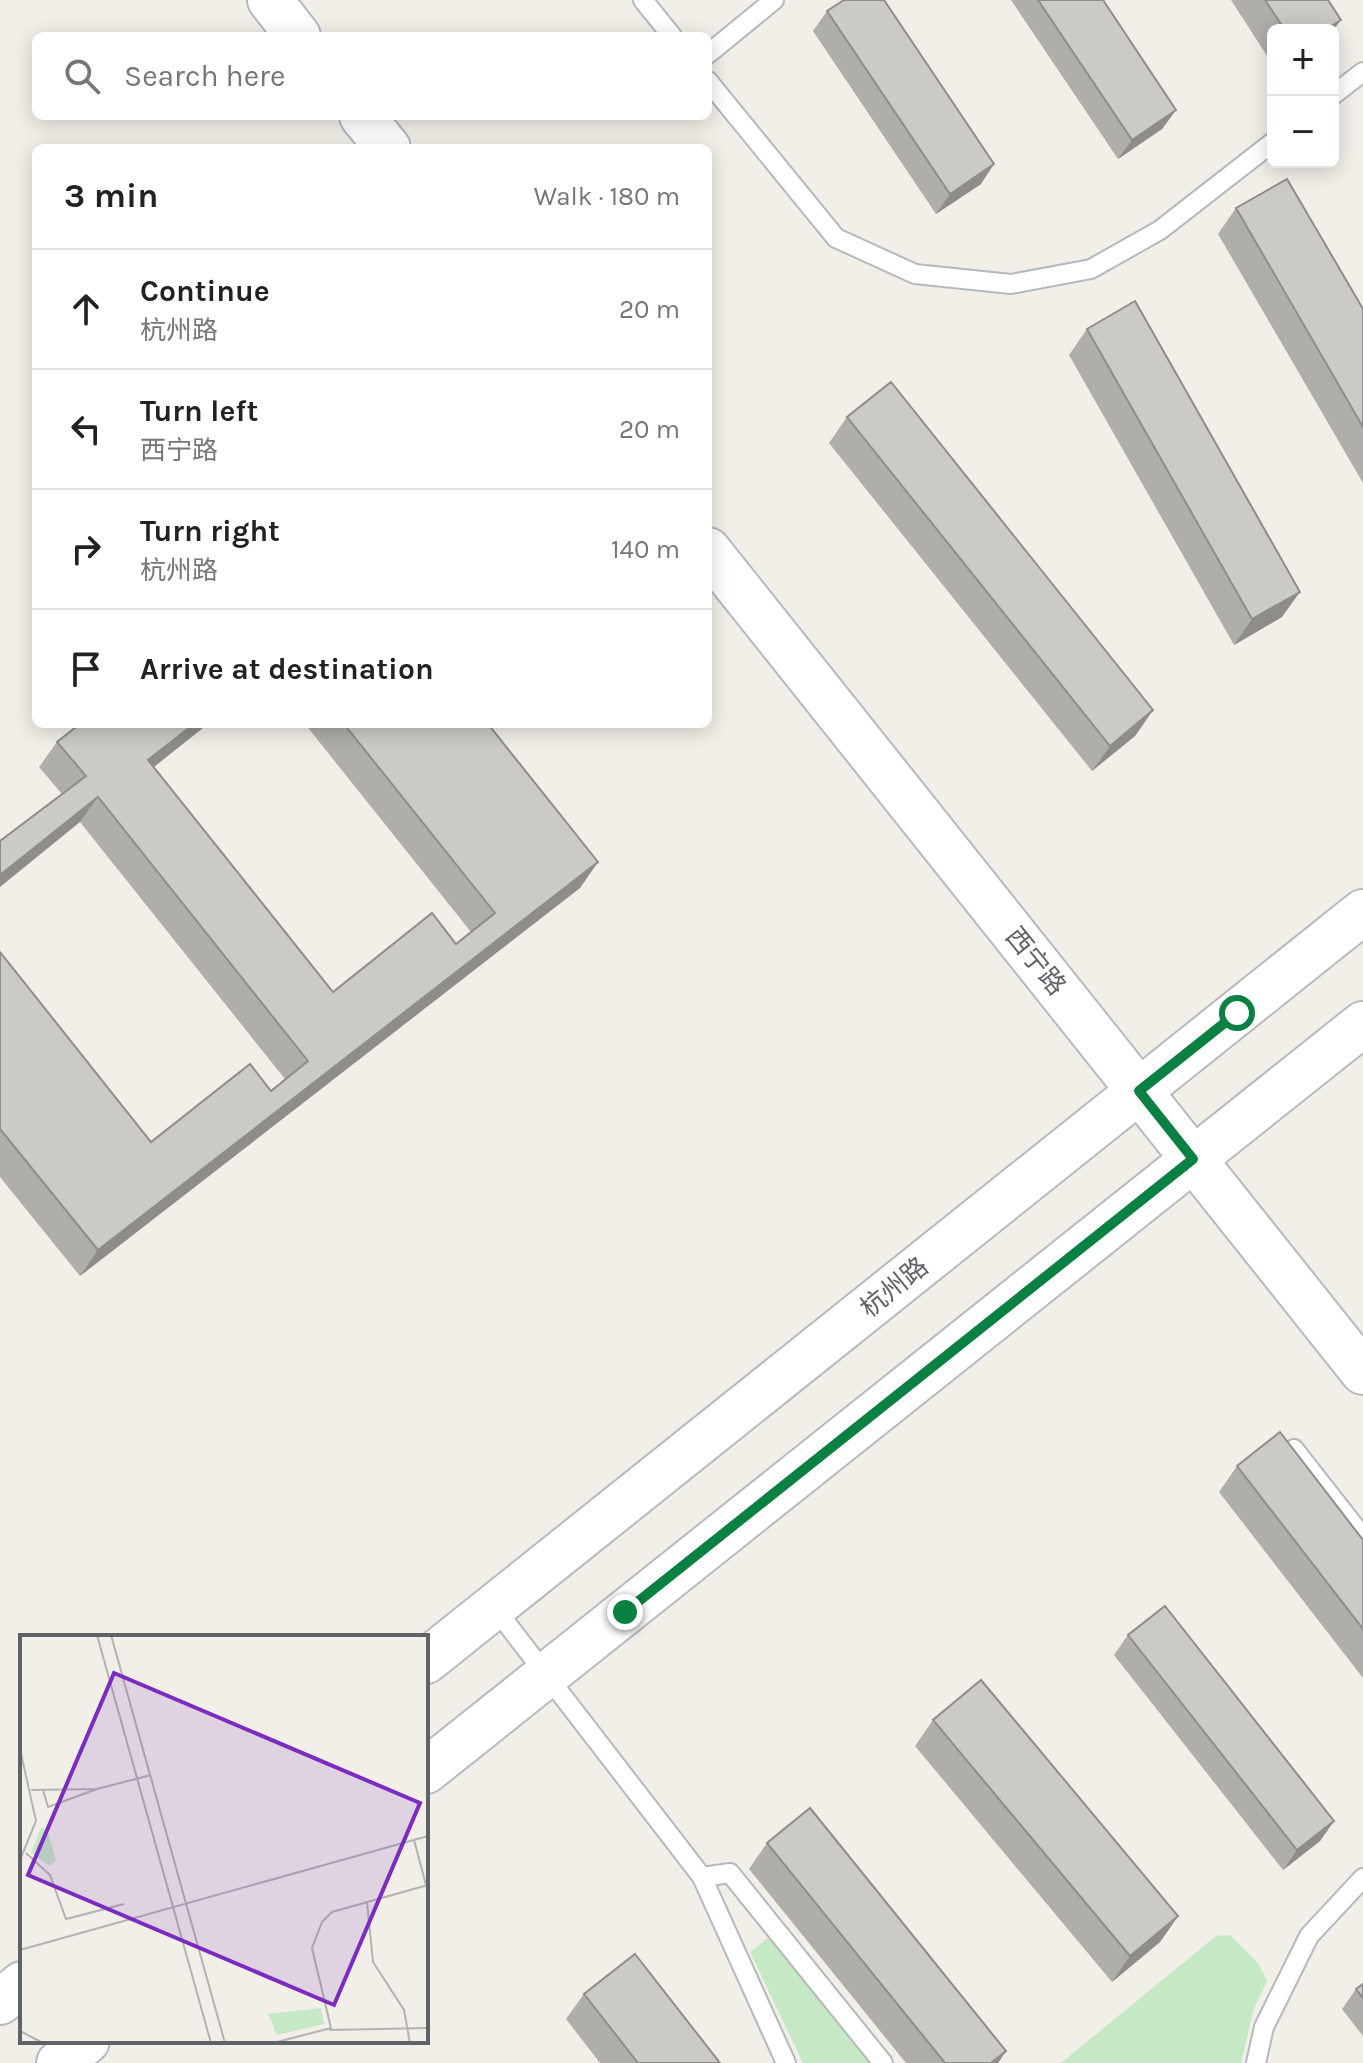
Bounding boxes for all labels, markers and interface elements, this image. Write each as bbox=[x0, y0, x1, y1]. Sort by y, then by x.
map controls bbox=[1267, 24, 1339, 168]
button: + bbox=[1267, 24, 1339, 96]
search box bbox=[32, 32, 712, 120]
icon: search bbox=[60, 54, 104, 98]
text: Search here bbox=[124, 58, 285, 94]
button: − bbox=[1267, 96, 1339, 168]
text: 3 min bbox=[64, 176, 158, 216]
text: Walk · 180 m bbox=[534, 181, 680, 212]
text: Continue bbox=[140, 273, 270, 309]
icon: ahead bbox=[64, 287, 108, 331]
text: 20 m bbox=[619, 294, 680, 325]
text: 杭州路 bbox=[140, 315, 218, 346]
text: Turn left bbox=[140, 393, 258, 429]
icon: left bbox=[64, 407, 108, 451]
text: 20 m bbox=[619, 414, 680, 445]
text: 西宁路 bbox=[140, 435, 218, 466]
text: Turn right bbox=[140, 513, 280, 549]
icon: right bbox=[64, 527, 108, 571]
text: 140 m bbox=[611, 534, 680, 565]
text: 杭州路 bbox=[140, 555, 218, 586]
icon: arrive bbox=[64, 647, 108, 691]
text: Arrive at destination bbox=[140, 651, 434, 687]
street label: 西宁路 bbox=[999, 921, 1072, 1001]
route start bbox=[1219, 995, 1255, 1031]
street label: 杭州路 bbox=[854, 1251, 934, 1324]
route end bbox=[607, 1594, 643, 1630]
inset map bbox=[20, 1635, 428, 2043]

